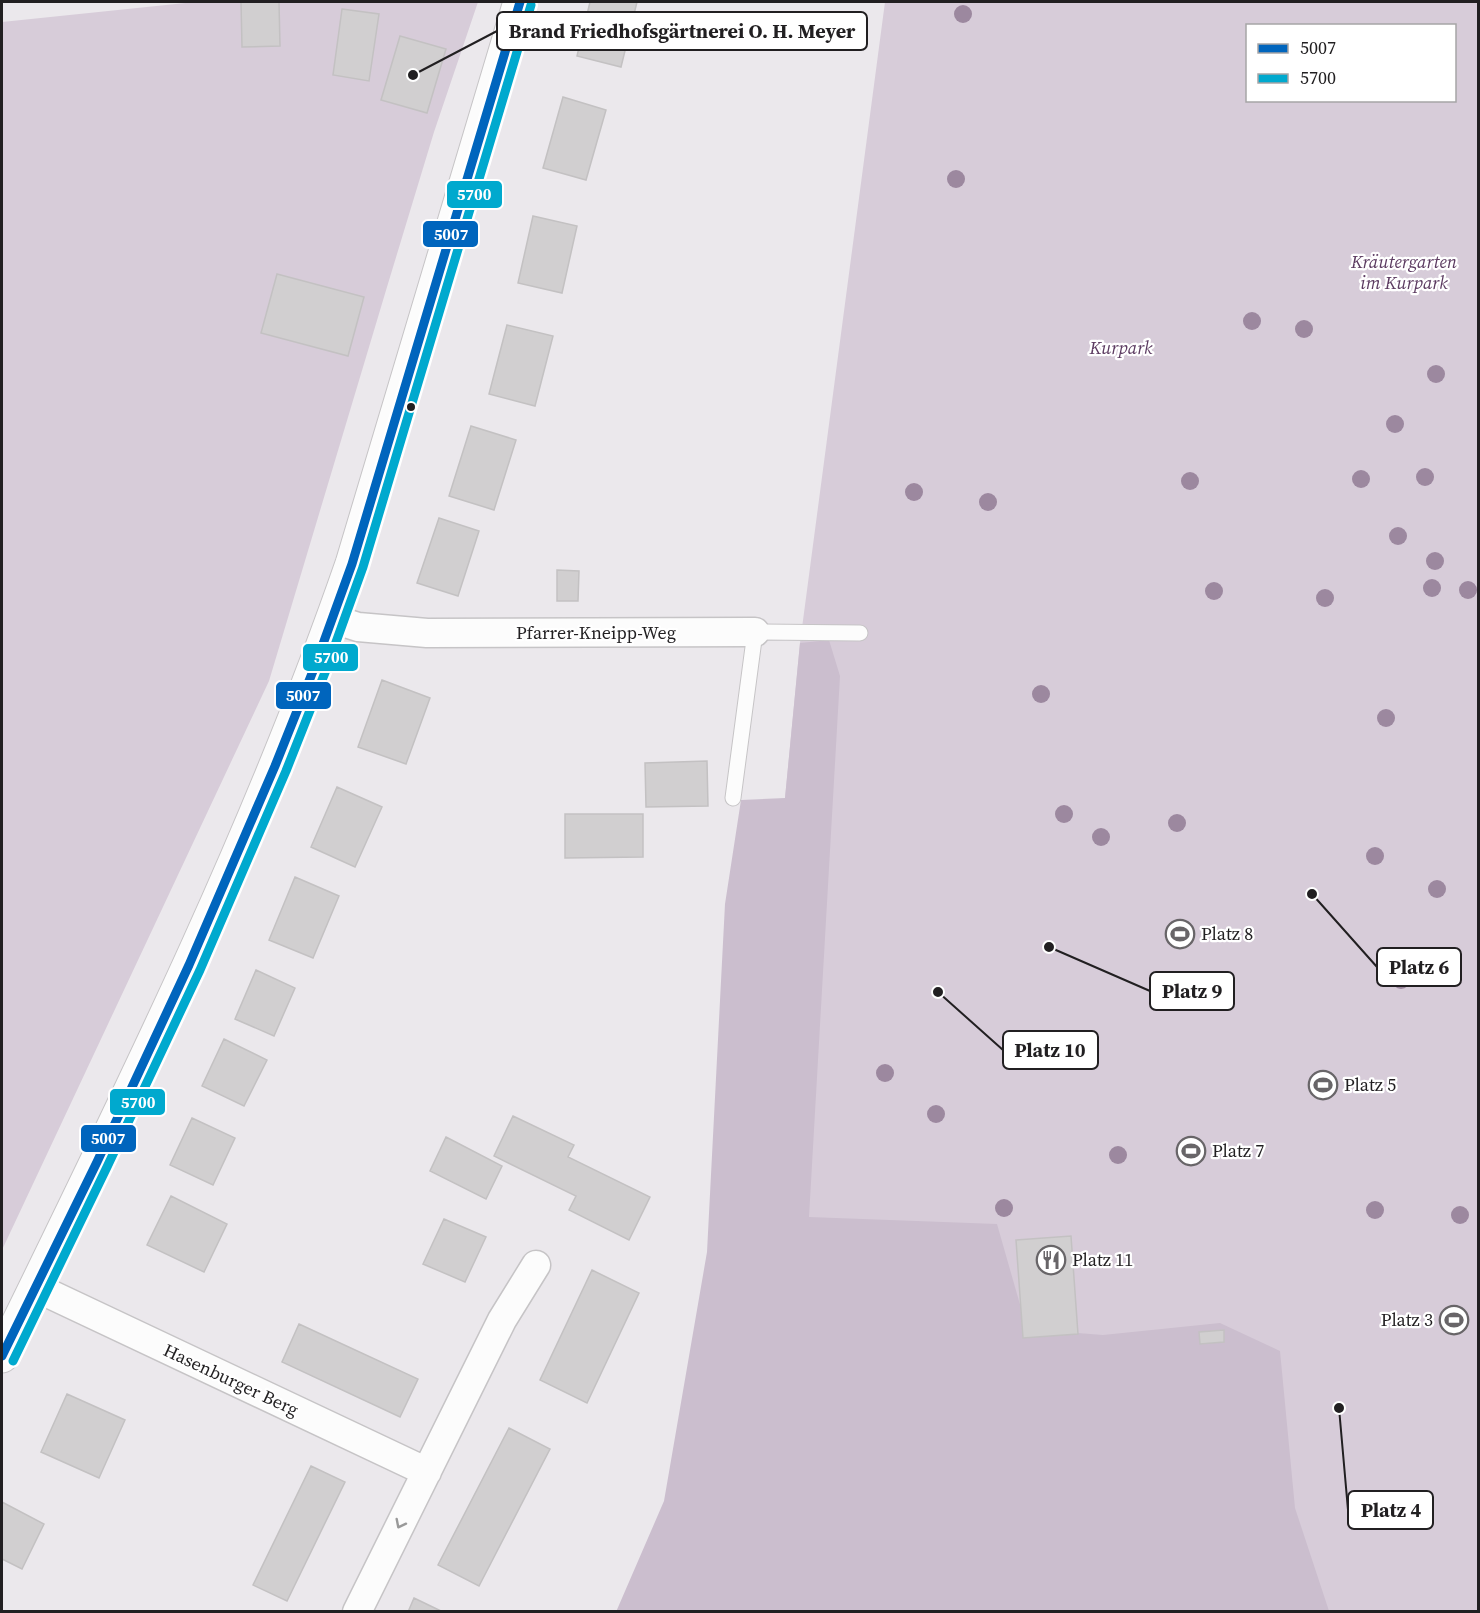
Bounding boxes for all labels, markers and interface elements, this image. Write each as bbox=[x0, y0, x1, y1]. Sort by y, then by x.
callout: Brand Friedhofsgärtnerei O. H. Meyer bbox=[497, 12, 867, 50]
text: Brand Friedhofsgärtnerei O. H. Meyer bbox=[509, 17, 856, 45]
legend bbox=[1246, 24, 1456, 102]
text: 5007 bbox=[1300, 35, 1336, 60]
text: 5700 bbox=[1300, 65, 1336, 90]
line badge: 5700 bbox=[446, 180, 503, 209]
text: 5700 bbox=[457, 183, 492, 205]
line badge: 5007 bbox=[422, 220, 479, 248]
text: 5007 bbox=[434, 223, 469, 245]
park label: Kräutergarten im Kurpark bbox=[1350, 249, 1457, 295]
park label: Kurpark bbox=[1088, 335, 1153, 360]
unlabelled marker bbox=[405, 401, 417, 413]
street label: Pfarrer-Kneipp-Weg bbox=[516, 620, 676, 645]
line badge: 5700 bbox=[302, 643, 359, 672]
text: 5700 bbox=[314, 646, 349, 668]
line badge: 5007 bbox=[275, 681, 332, 710]
text: 5007 bbox=[286, 684, 321, 706]
sports icon: Platz 8 bbox=[1164, 918, 1196, 950]
place label: Platz 8 bbox=[1201, 921, 1253, 946]
callout: Platz 6 bbox=[1377, 948, 1461, 986]
text: Platz 6 bbox=[1389, 953, 1449, 981]
callout: Platz 9 bbox=[1150, 972, 1234, 1010]
text: Platz 9 bbox=[1162, 977, 1222, 1005]
callout: Platz 10 bbox=[1003, 1031, 1098, 1069]
text: Platz 10 bbox=[1014, 1036, 1086, 1064]
sports icon: Platz 5 bbox=[1307, 1069, 1339, 1101]
place label: Platz 5 bbox=[1344, 1072, 1396, 1097]
line badge: 5700 bbox=[109, 1088, 166, 1116]
text: 5700 bbox=[121, 1091, 156, 1113]
line badge: 5007 bbox=[80, 1124, 137, 1153]
text: 5007 bbox=[91, 1127, 126, 1149]
sports icon: Platz 7 bbox=[1175, 1135, 1207, 1167]
place label: Platz 7 bbox=[1212, 1138, 1264, 1163]
restaurant icon: Platz 11 bbox=[1035, 1244, 1067, 1276]
place label: Platz 11 bbox=[1072, 1247, 1133, 1272]
sports icon: Platz 3 bbox=[1438, 1304, 1470, 1336]
place label: Platz 3 bbox=[1381, 1307, 1433, 1332]
street label: Hasenburger Berg bbox=[160, 1337, 303, 1422]
callout: Platz 4 bbox=[1348, 1491, 1433, 1529]
text: Platz 4 bbox=[1361, 1496, 1421, 1524]
one-way arrow bbox=[396, 1518, 408, 1529]

